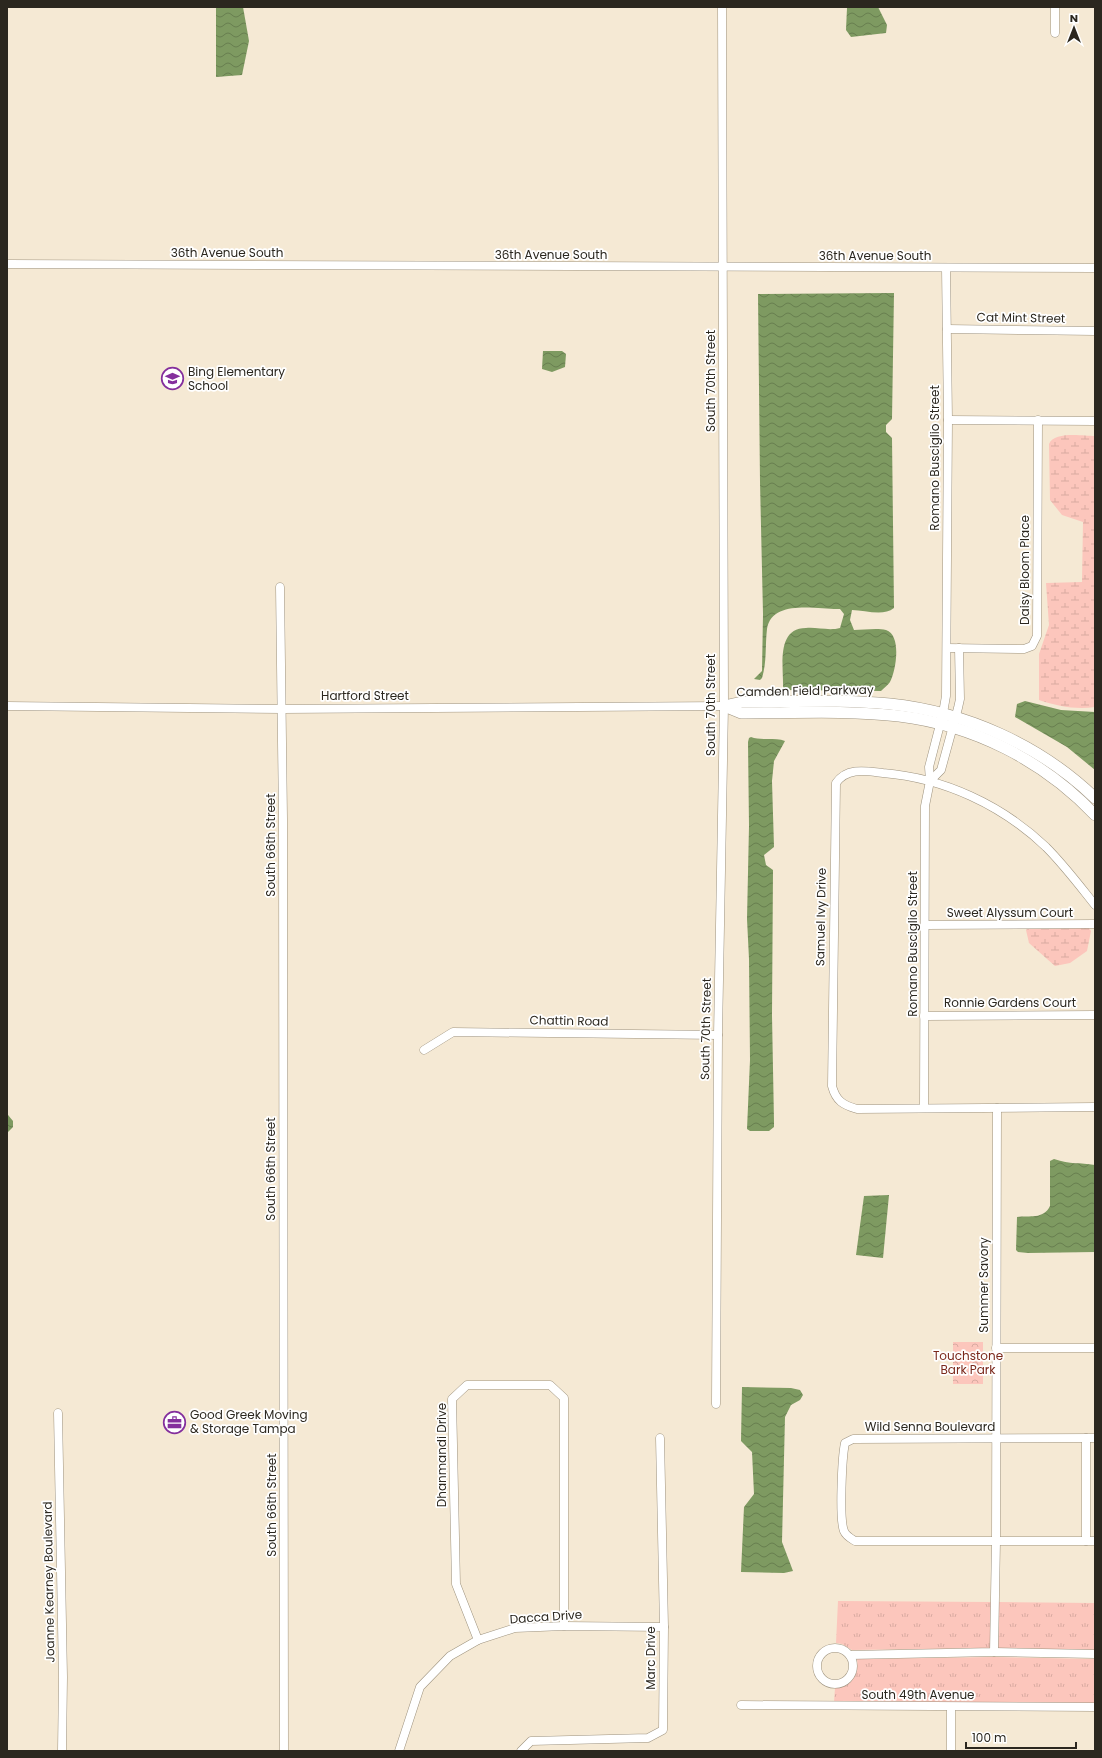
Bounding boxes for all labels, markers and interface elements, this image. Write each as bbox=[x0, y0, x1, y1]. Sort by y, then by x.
north arrow bbox=[1054, 8, 1094, 48]
text: N bbox=[1070, 10, 1078, 26]
street label: 36th Avenue South bbox=[171, 244, 283, 261]
street label: 36th Avenue South bbox=[495, 246, 607, 263]
street label: 36th Avenue South bbox=[819, 247, 931, 264]
street label: Cat Mint Street bbox=[977, 308, 1065, 327]
street label: South 70th Street bbox=[702, 330, 719, 432]
place label: Bing Elementary School bbox=[188, 363, 285, 394]
school or university icon: Bing Elementary School bbox=[159, 366, 185, 392]
street label: Romano Busciglio Street bbox=[926, 385, 943, 531]
street label: Daisy Bloom Place bbox=[1016, 515, 1033, 625]
street label: South 70th Street bbox=[702, 654, 719, 756]
street label: Camden Field Parkway bbox=[736, 681, 874, 700]
street label: Hartford Street bbox=[321, 687, 409, 704]
street label: South 66th Street bbox=[262, 793, 279, 897]
street label: Samuel Ivy Drive bbox=[811, 868, 830, 966]
street label: Romano Busciglio Street bbox=[904, 871, 921, 1017]
street label: Sweet Alyssum Court bbox=[947, 904, 1073, 921]
street label: South 70th Street bbox=[696, 978, 715, 1080]
street label: Ronnie Gardens Court bbox=[944, 994, 1076, 1011]
street label: Chattin Road bbox=[529, 1011, 609, 1030]
street label: South 66th Street bbox=[262, 1117, 279, 1221]
street label: Summer Savory bbox=[975, 1237, 992, 1333]
park label: Touchstone Bark Park bbox=[933, 1347, 1003, 1378]
street label: Dhanmandi Drive bbox=[433, 1403, 450, 1507]
place label: Good Greek Moving & Storage Tampa bbox=[190, 1406, 308, 1437]
office icon: Good Greek Moving & Storage Tampa bbox=[162, 1409, 188, 1435]
street label: Wild Senna Boulevard bbox=[865, 1418, 995, 1435]
street label: South 66th Street bbox=[263, 1453, 280, 1557]
street label: Joanne Kearney Boulevard bbox=[39, 1501, 58, 1663]
street label: Dacca Drive bbox=[509, 1605, 583, 1628]
street label: Marc Drive bbox=[642, 1626, 659, 1690]
street label: South 49th Avenue bbox=[861, 1686, 975, 1703]
scale bar bbox=[966, 1724, 1076, 1750]
text: 100 m bbox=[972, 1729, 1006, 1746]

